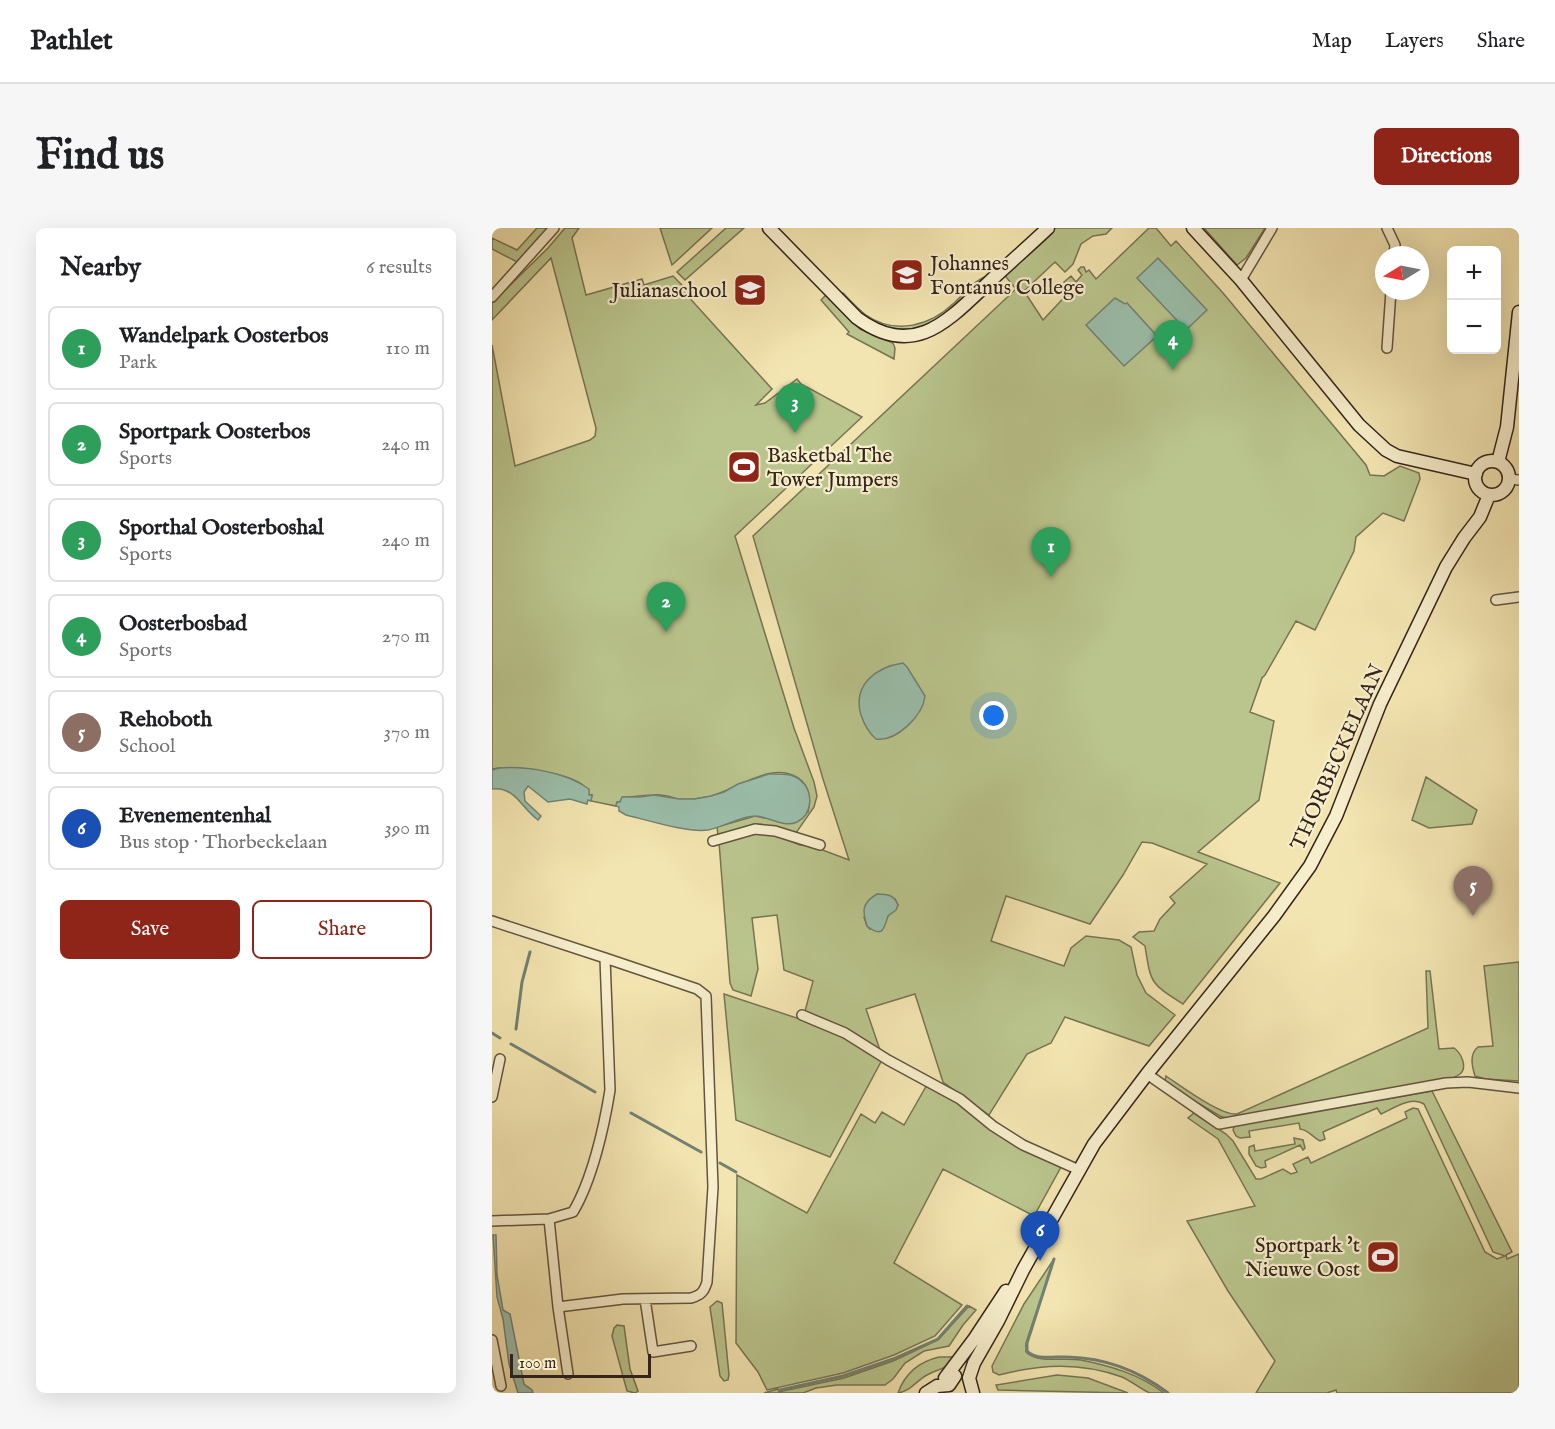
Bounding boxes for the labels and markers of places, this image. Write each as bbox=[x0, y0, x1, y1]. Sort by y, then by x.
place label: Johannes Fontanus College bbox=[928, 251, 1084, 302]
school or university icon: Johannes Fontanus College bbox=[889, 257, 925, 293]
school or university icon: Julianaschool bbox=[732, 272, 768, 308]
place label: Julianaschool bbox=[610, 278, 727, 305]
pin: 4 bbox=[1154, 320, 1192, 370]
pin: 3 bbox=[776, 384, 814, 433]
place label: Basketbal The Tower Jumpers bbox=[767, 443, 898, 494]
sports icon: Basketbal The Tower Jumpers bbox=[726, 449, 762, 485]
pin: 1 bbox=[1032, 528, 1070, 577]
pin: 2 bbox=[646, 582, 686, 632]
pin: 5 bbox=[1454, 866, 1492, 916]
pin: 6 bbox=[1020, 1212, 1060, 1261]
place label: Sportpark 't Nieuwe Oost bbox=[1245, 1233, 1360, 1284]
sports icon: Sportpark 't Nieuwe Oost bbox=[1365, 1239, 1401, 1275]

